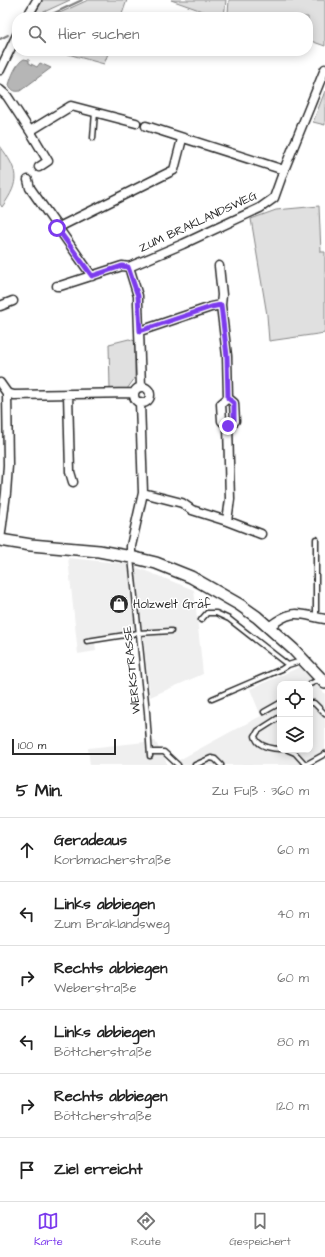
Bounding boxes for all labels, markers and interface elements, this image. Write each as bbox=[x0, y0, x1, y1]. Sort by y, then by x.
search box bbox=[12, 12, 313, 56]
icon: search bbox=[26, 23, 48, 45]
text: Hier suchen bbox=[58, 24, 139, 45]
street label: ZUM BRAKLANDSWEG bbox=[136, 187, 261, 257]
route start bbox=[48, 219, 66, 237]
route end bbox=[219, 417, 237, 435]
shop icon: Holzwelt Gräf bbox=[108, 593, 130, 615]
place label: Holzwelt Gräf bbox=[133, 596, 212, 613]
street label: WERKSTRASSE bbox=[119, 625, 145, 715]
map controls bbox=[277, 681, 313, 753]
button: locate bbox=[277, 681, 313, 717]
button: layers bbox=[277, 717, 313, 753]
scale bar bbox=[12, 737, 116, 756]
text: 100 m bbox=[18, 738, 46, 753]
text: 5 Min. bbox=[16, 779, 62, 803]
text: Zu Fuß · 360 m bbox=[212, 782, 309, 800]
text: Geradeaus bbox=[54, 830, 127, 851]
icon: ahead bbox=[16, 839, 38, 861]
text: 60 m bbox=[277, 841, 309, 859]
text: Korbmacherstraße bbox=[54, 851, 171, 869]
text: Links abbiegen bbox=[54, 894, 155, 915]
icon: left bbox=[16, 903, 38, 925]
text: 40 m bbox=[277, 905, 309, 923]
text: Zum Braklandsweg bbox=[54, 915, 170, 933]
text: Rechts abbiegen bbox=[54, 958, 168, 979]
icon: right bbox=[16, 967, 38, 989]
text: 60 m bbox=[277, 969, 309, 987]
text: Weberstraße bbox=[54, 979, 137, 997]
text: Links abbiegen bbox=[54, 1022, 155, 1043]
icon: left bbox=[16, 1031, 38, 1053]
text: 80 m bbox=[277, 1033, 309, 1051]
text: Böttcherstraße bbox=[54, 1043, 152, 1061]
text: Rechts abbiegen bbox=[54, 1086, 168, 1107]
icon: right bbox=[16, 1095, 38, 1117]
text: 120 m bbox=[276, 1097, 309, 1115]
text: Böttcherstraße bbox=[54, 1107, 152, 1125]
icon: arrive bbox=[16, 1159, 38, 1181]
text: Ziel erreicht bbox=[54, 1159, 143, 1180]
tab: Karte bbox=[34, 1210, 63, 1249]
tab: Route bbox=[131, 1210, 161, 1249]
tab: Gespeichert bbox=[229, 1210, 291, 1249]

